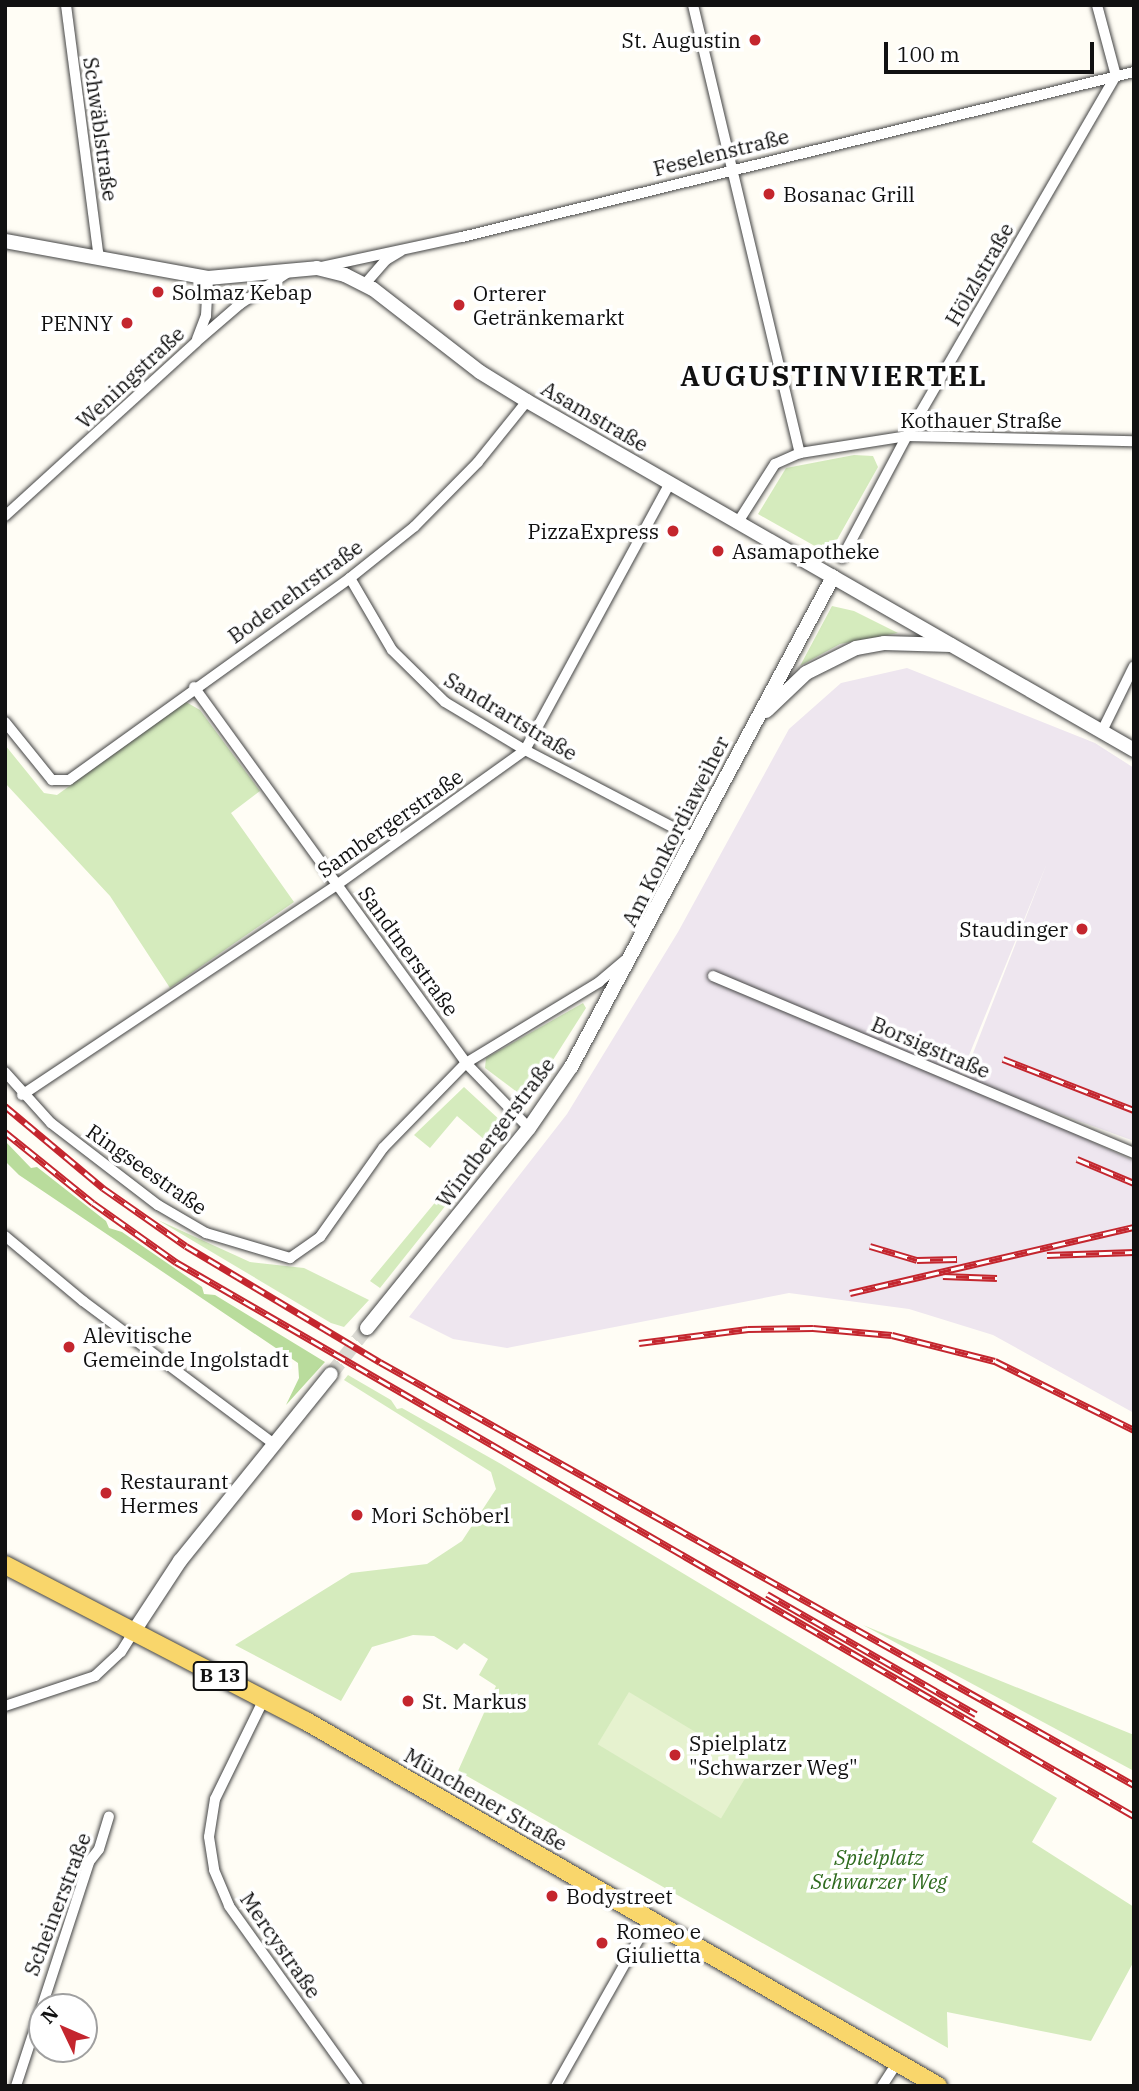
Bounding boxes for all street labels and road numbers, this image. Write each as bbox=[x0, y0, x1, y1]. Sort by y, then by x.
street label: Schwäblstraße bbox=[78, 55, 124, 203]
street label: Feselenstraße bbox=[650, 123, 792, 181]
street label: Hölzlstraße bbox=[939, 218, 1019, 330]
street label: Weningstraße bbox=[71, 321, 189, 433]
street label: Asamstraße bbox=[537, 375, 653, 457]
street label: Kothauer Straße bbox=[900, 407, 1062, 433]
street label: Bodenehrstraße bbox=[223, 534, 367, 648]
street label: Sandrartstraße bbox=[440, 666, 582, 766]
street label: Am Konkordiaweiher bbox=[616, 732, 734, 930]
street label: Sambergerstraße bbox=[312, 763, 468, 883]
street label: Sandtnerstraße bbox=[353, 881, 465, 1021]
street label: Borsigstraße bbox=[868, 1011, 994, 1083]
street label: Windbergerstraße bbox=[430, 1052, 560, 1212]
street label: Ringseestraße bbox=[82, 1118, 212, 1220]
road number: B 13 bbox=[192, 1660, 248, 1692]
street label: Münchener Straße bbox=[400, 1742, 572, 1856]
street label: Scheinerstraße bbox=[18, 1829, 96, 1979]
street label: Mercystraße bbox=[235, 1887, 327, 2003]

